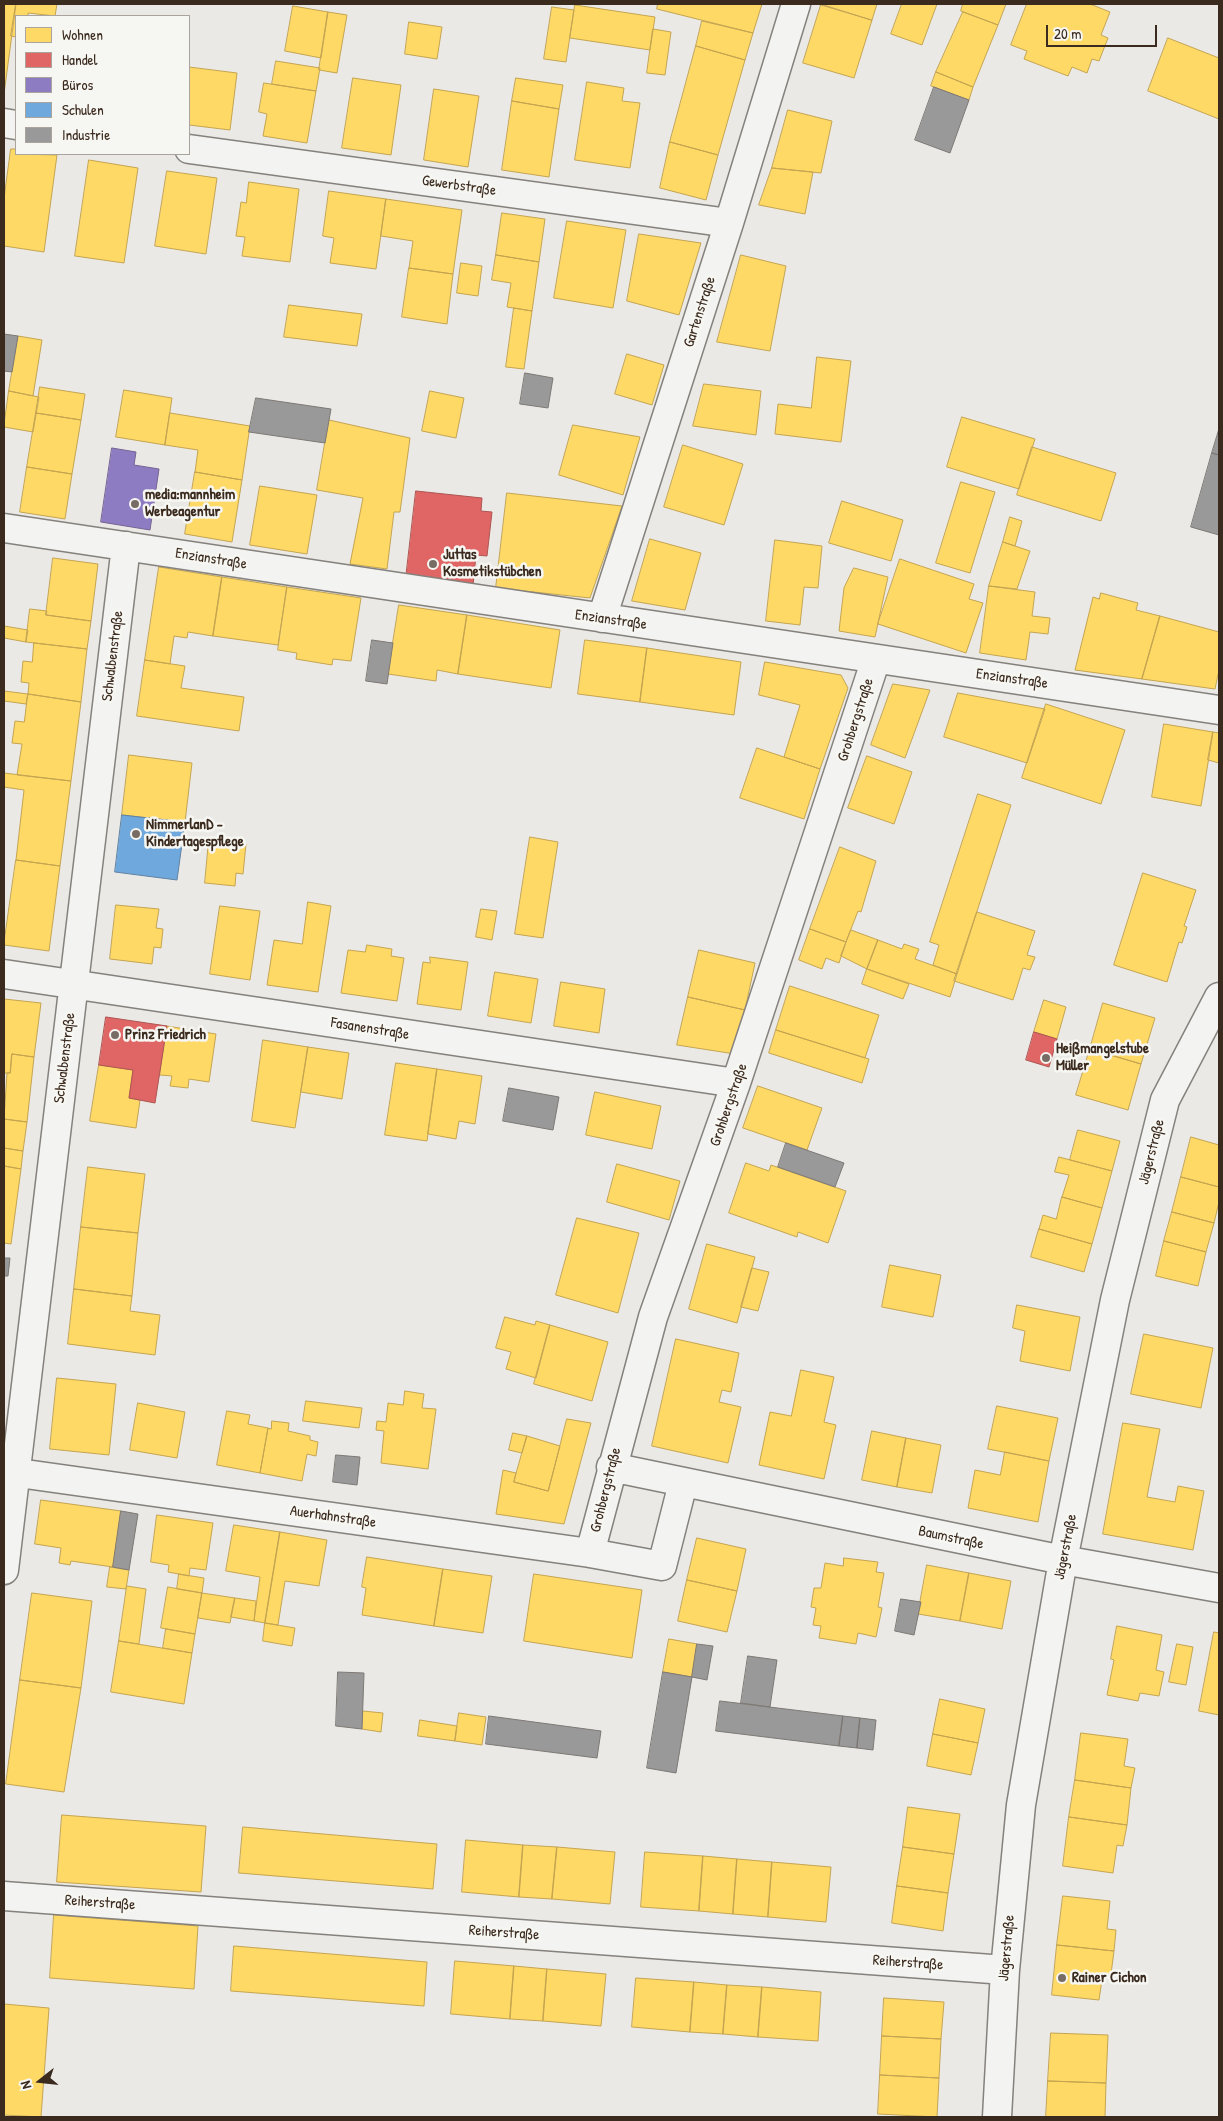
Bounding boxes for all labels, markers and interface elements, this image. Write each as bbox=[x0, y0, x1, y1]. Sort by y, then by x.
legend bbox=[15, 15, 190, 155]
scale bar bbox=[1048, 15, 1159, 47]
text: 20 m bbox=[1054, 23, 1081, 44]
text: Wohnen bbox=[62, 24, 103, 45]
text: Handel bbox=[62, 49, 98, 70]
text: Büros bbox=[62, 74, 93, 95]
text: Schulen bbox=[62, 99, 104, 120]
text: Industrie bbox=[62, 124, 110, 145]
street label: Gewerbstraße bbox=[421, 172, 497, 200]
street label: Gartenstraße bbox=[680, 274, 720, 350]
place label: media:mannheim Werbeagentur bbox=[145, 486, 235, 521]
marker: media:mannheim Werbeagentur bbox=[129, 498, 141, 510]
street label: Enzianstraße bbox=[174, 544, 248, 574]
place label: Juttas Kosmetikstübchen bbox=[443, 546, 542, 581]
marker: Juttas Kosmetikstübchen bbox=[427, 558, 439, 570]
street label: Enzianstraße bbox=[574, 606, 648, 634]
street label: Schwalbenstraße bbox=[99, 610, 127, 702]
street label: Enzianstraße bbox=[975, 665, 1049, 693]
street label: Grohbergstraße bbox=[834, 676, 878, 764]
place label: NimmerlanD - Kindertagespflege bbox=[146, 816, 244, 851]
marker: NimmerlanD - Kindertagespflege bbox=[130, 828, 142, 840]
street label: Schwalbenstraße bbox=[51, 1012, 79, 1104]
street label: Fasanenstraße bbox=[329, 1014, 411, 1044]
place label: Prinz Friedrich bbox=[125, 1026, 206, 1044]
marker: Prinz Friedrich bbox=[109, 1029, 121, 1041]
place label: Heißmangelstube Müller bbox=[1056, 1040, 1149, 1075]
marker: Heißmangelstube Müller bbox=[1040, 1052, 1052, 1064]
street label: Grohbergstraße bbox=[706, 1061, 752, 1149]
street label: Jägerstraße bbox=[1135, 1118, 1169, 1186]
street label: Grohbergstraße bbox=[587, 1446, 625, 1534]
street label: Auerhahnstraße bbox=[289, 1502, 377, 1532]
street label: Jägerstraße bbox=[1051, 1513, 1081, 1581]
street label: Baumstraße bbox=[917, 1522, 985, 1554]
street label: Reiherstraße bbox=[64, 1892, 136, 1914]
street label: Jägerstraße bbox=[995, 1914, 1019, 1982]
street label: Reiherstraße bbox=[468, 1922, 540, 1944]
street label: Reiherstraße bbox=[872, 1952, 944, 1974]
place label: Rainer Cichon bbox=[1072, 1969, 1147, 1987]
marker: Rainer Cichon bbox=[1056, 1972, 1068, 1984]
north arrow bbox=[15, 2056, 65, 2106]
text: N bbox=[15, 2079, 35, 2091]

